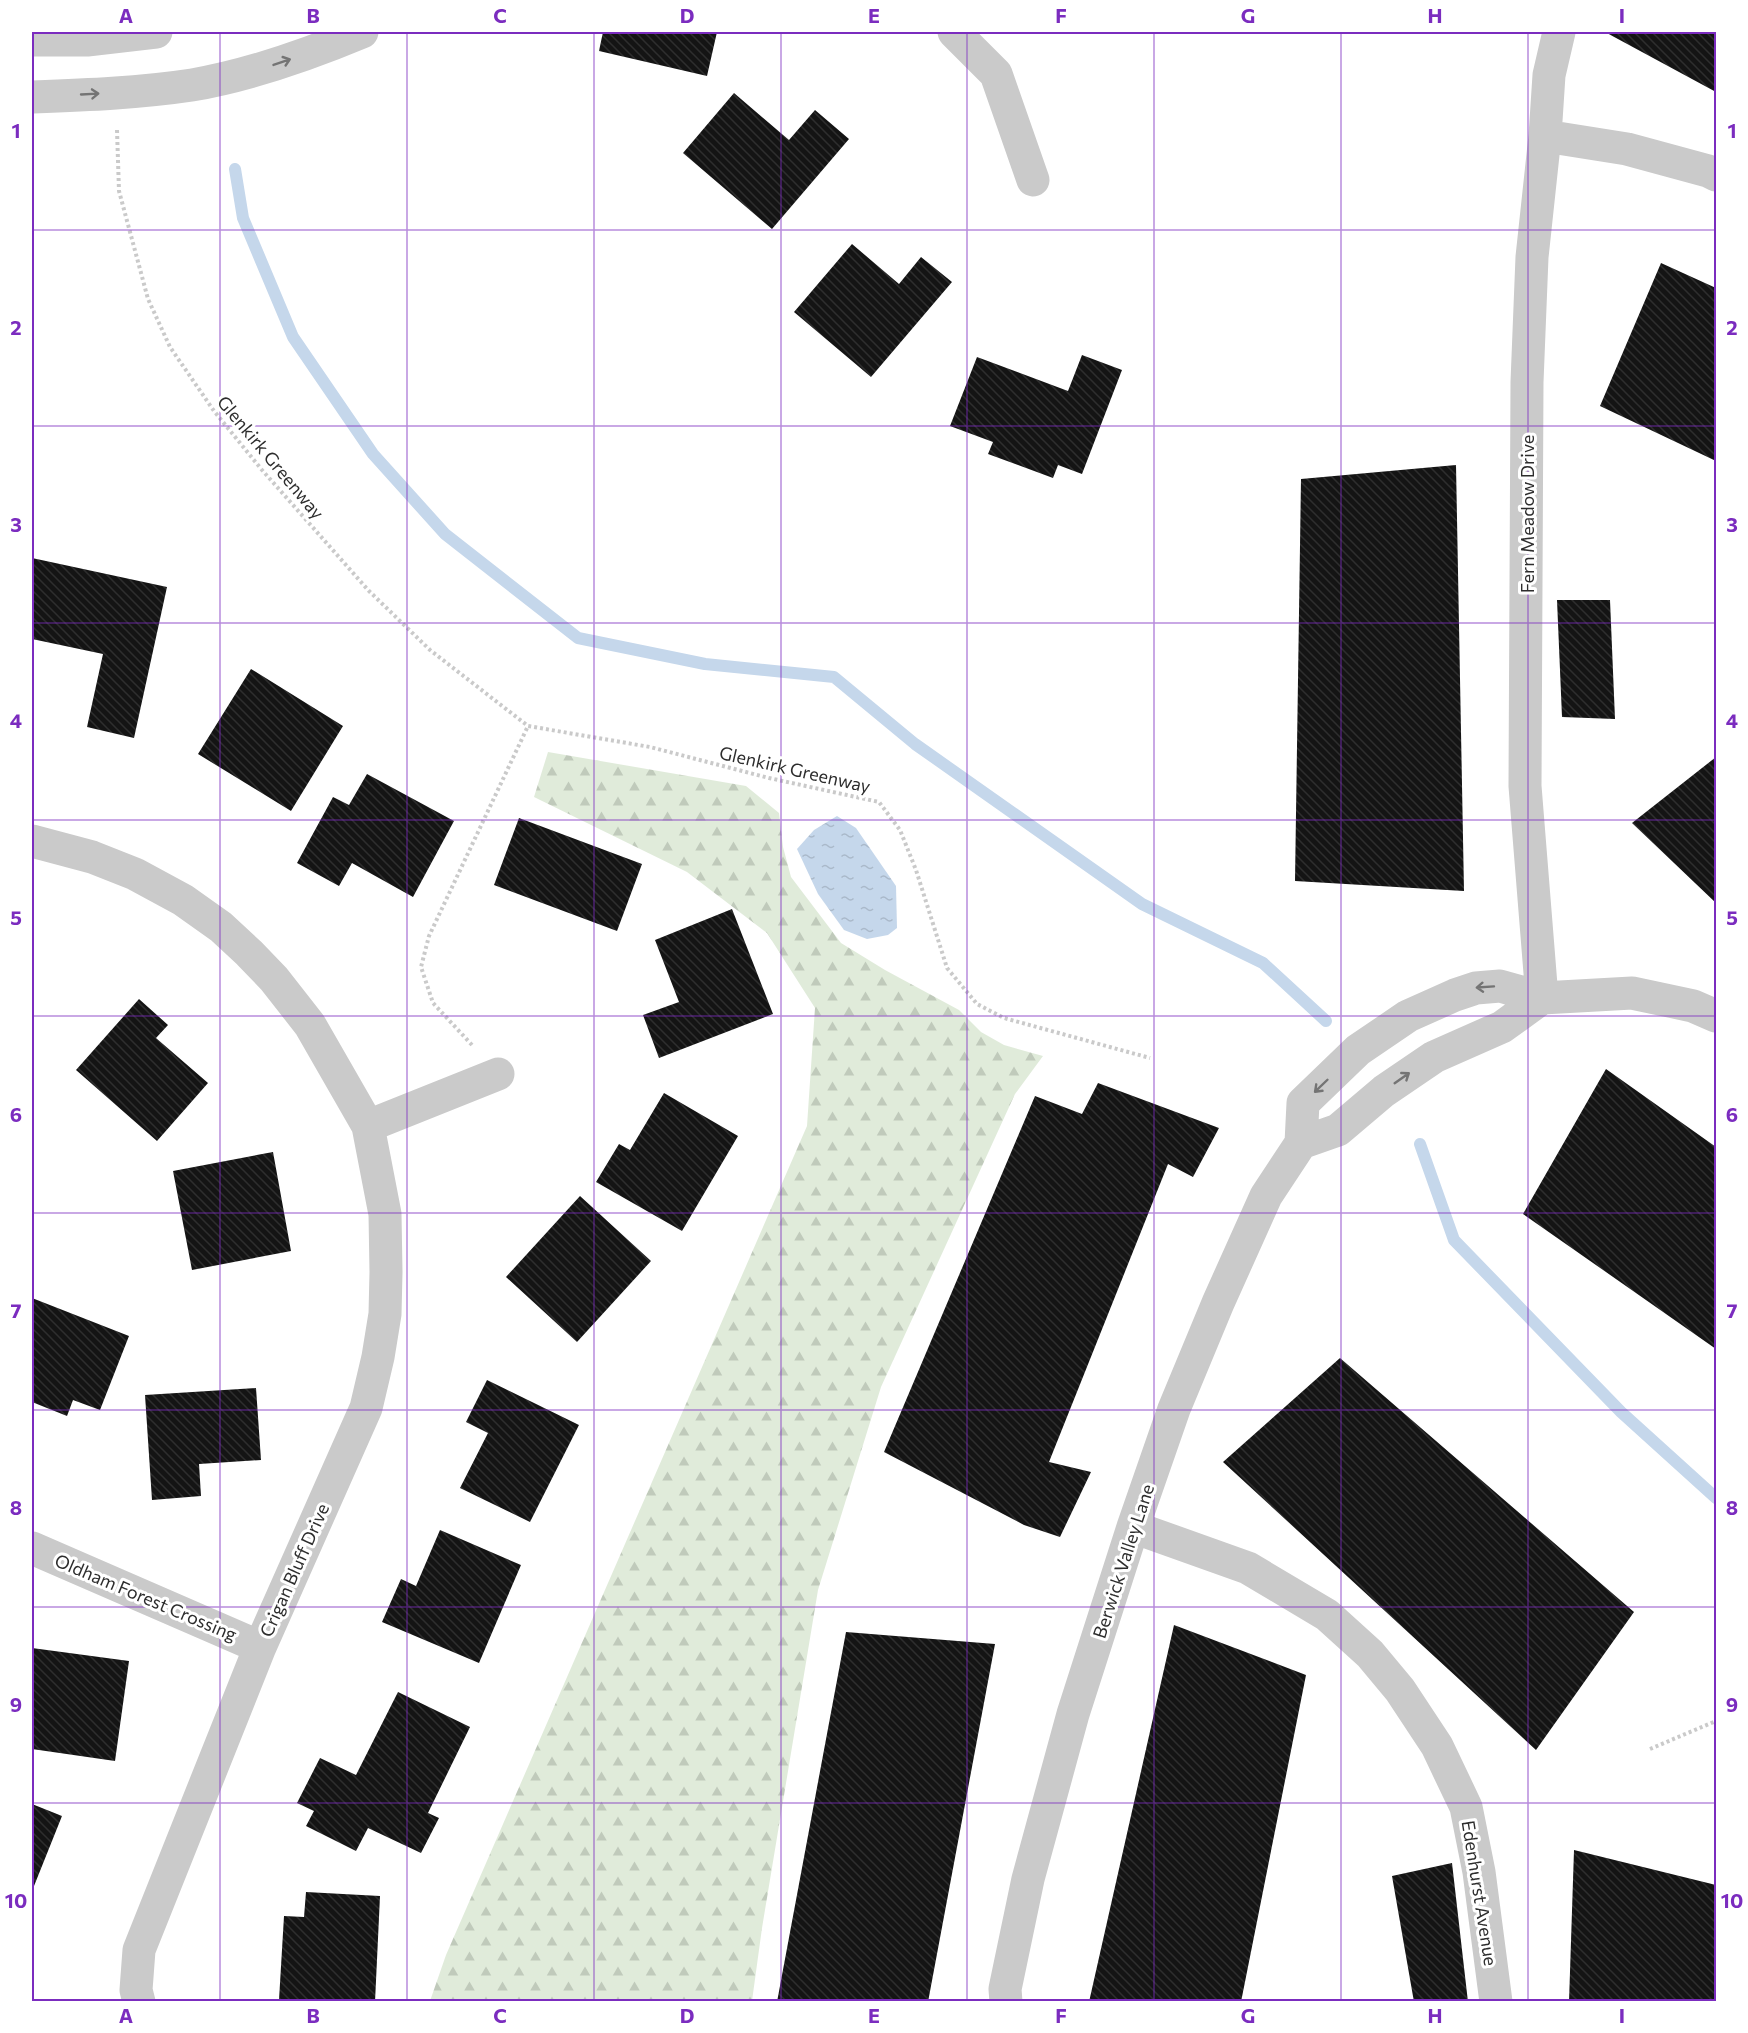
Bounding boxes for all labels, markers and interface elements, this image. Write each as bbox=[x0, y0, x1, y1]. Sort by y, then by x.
text: A bbox=[119, 3, 133, 27]
text: B bbox=[306, 3, 320, 27]
text: C bbox=[493, 3, 507, 27]
text: D bbox=[680, 3, 694, 27]
text: E bbox=[868, 3, 880, 27]
text: F bbox=[1055, 3, 1067, 27]
text: G bbox=[1241, 3, 1255, 27]
text: H bbox=[1428, 3, 1443, 27]
text: I bbox=[1619, 3, 1625, 27]
one-way arrow bbox=[272, 56, 291, 67]
one-way arrow bbox=[79, 89, 99, 100]
text: 1 bbox=[11, 118, 21, 142]
text: 1 bbox=[1727, 118, 1737, 142]
text: 2 bbox=[10, 315, 22, 339]
text: 2 bbox=[1726, 315, 1738, 339]
street label: Glenkirk Greenway bbox=[213, 391, 329, 523]
street label: Fern Meadow Drive bbox=[1516, 435, 1538, 593]
text: 3 bbox=[10, 512, 22, 536]
text: 3 bbox=[1726, 512, 1738, 536]
text: 4 bbox=[10, 708, 22, 732]
text: 4 bbox=[1726, 708, 1738, 732]
street label: Glenkirk Greenway bbox=[717, 741, 873, 797]
text: 5 bbox=[10, 905, 22, 929]
text: 5 bbox=[1726, 905, 1738, 929]
one-way arrow bbox=[1476, 982, 1496, 993]
one-way arrow bbox=[1394, 1072, 1410, 1085]
one-way arrow bbox=[1314, 1079, 1329, 1093]
text: 6 bbox=[10, 1102, 22, 1126]
text: 6 bbox=[1726, 1102, 1738, 1126]
text: 7 bbox=[11, 1298, 22, 1322]
text: 7 bbox=[1727, 1298, 1738, 1322]
street label: Berwick Valley Lane bbox=[1088, 1481, 1158, 1641]
text: 8 bbox=[10, 1495, 22, 1519]
text: 8 bbox=[1726, 1495, 1738, 1519]
street label: Crigan Bluff Drive bbox=[255, 1500, 333, 1640]
street label: Oldham Forest Crossing bbox=[52, 1549, 240, 1645]
text: 9 bbox=[10, 1692, 22, 1716]
text: 9 bbox=[1726, 1692, 1738, 1716]
street label: Edenhurst Avenue bbox=[1458, 1819, 1502, 1967]
text: 10 bbox=[5, 1888, 27, 1912]
text: 10 bbox=[1721, 1888, 1743, 1912]
text: A bbox=[119, 2003, 133, 2027]
text: B bbox=[306, 2003, 320, 2027]
text: C bbox=[493, 2003, 507, 2027]
text: D bbox=[680, 2003, 694, 2027]
text: E bbox=[868, 2003, 880, 2027]
text: F bbox=[1055, 2003, 1067, 2027]
text: G bbox=[1241, 2003, 1255, 2027]
text: H bbox=[1428, 2003, 1443, 2027]
text: I bbox=[1619, 2003, 1625, 2027]

